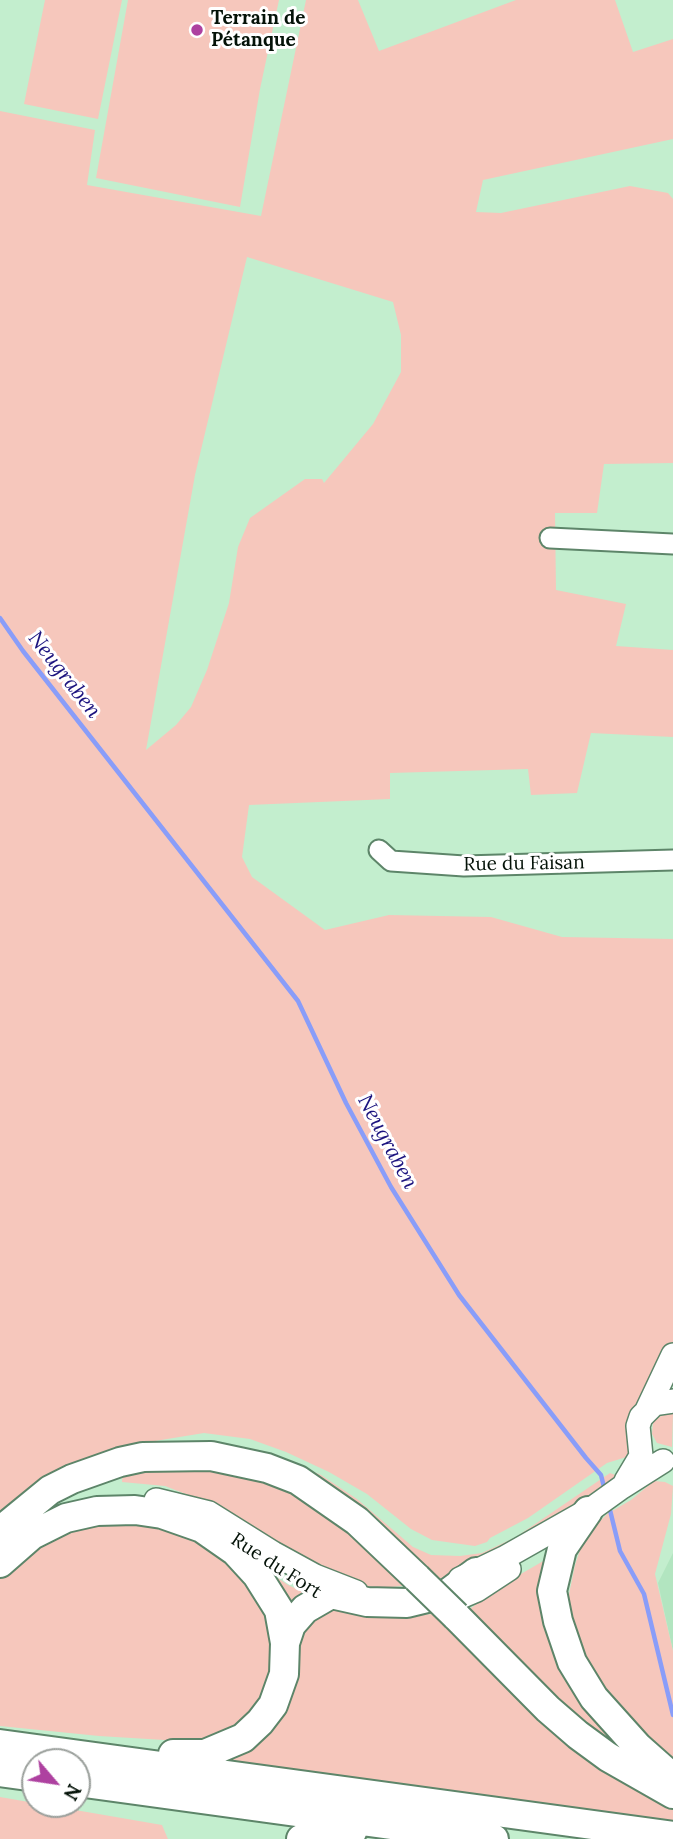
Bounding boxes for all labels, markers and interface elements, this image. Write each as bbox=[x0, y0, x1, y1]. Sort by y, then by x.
place label: Terrain de Pétanque bbox=[211, 8, 306, 52]
marker: Terrain de Pétanque bbox=[189, 22, 205, 38]
water label: Neugraben bbox=[22, 627, 106, 723]
street label: Rue du Faisan bbox=[463, 852, 585, 876]
water label: Neugraben bbox=[352, 1090, 422, 1194]
street label: Rue du Fort bbox=[227, 1528, 325, 1604]
north arrow bbox=[21, 1748, 91, 1818]
text: N bbox=[59, 1780, 87, 1804]

